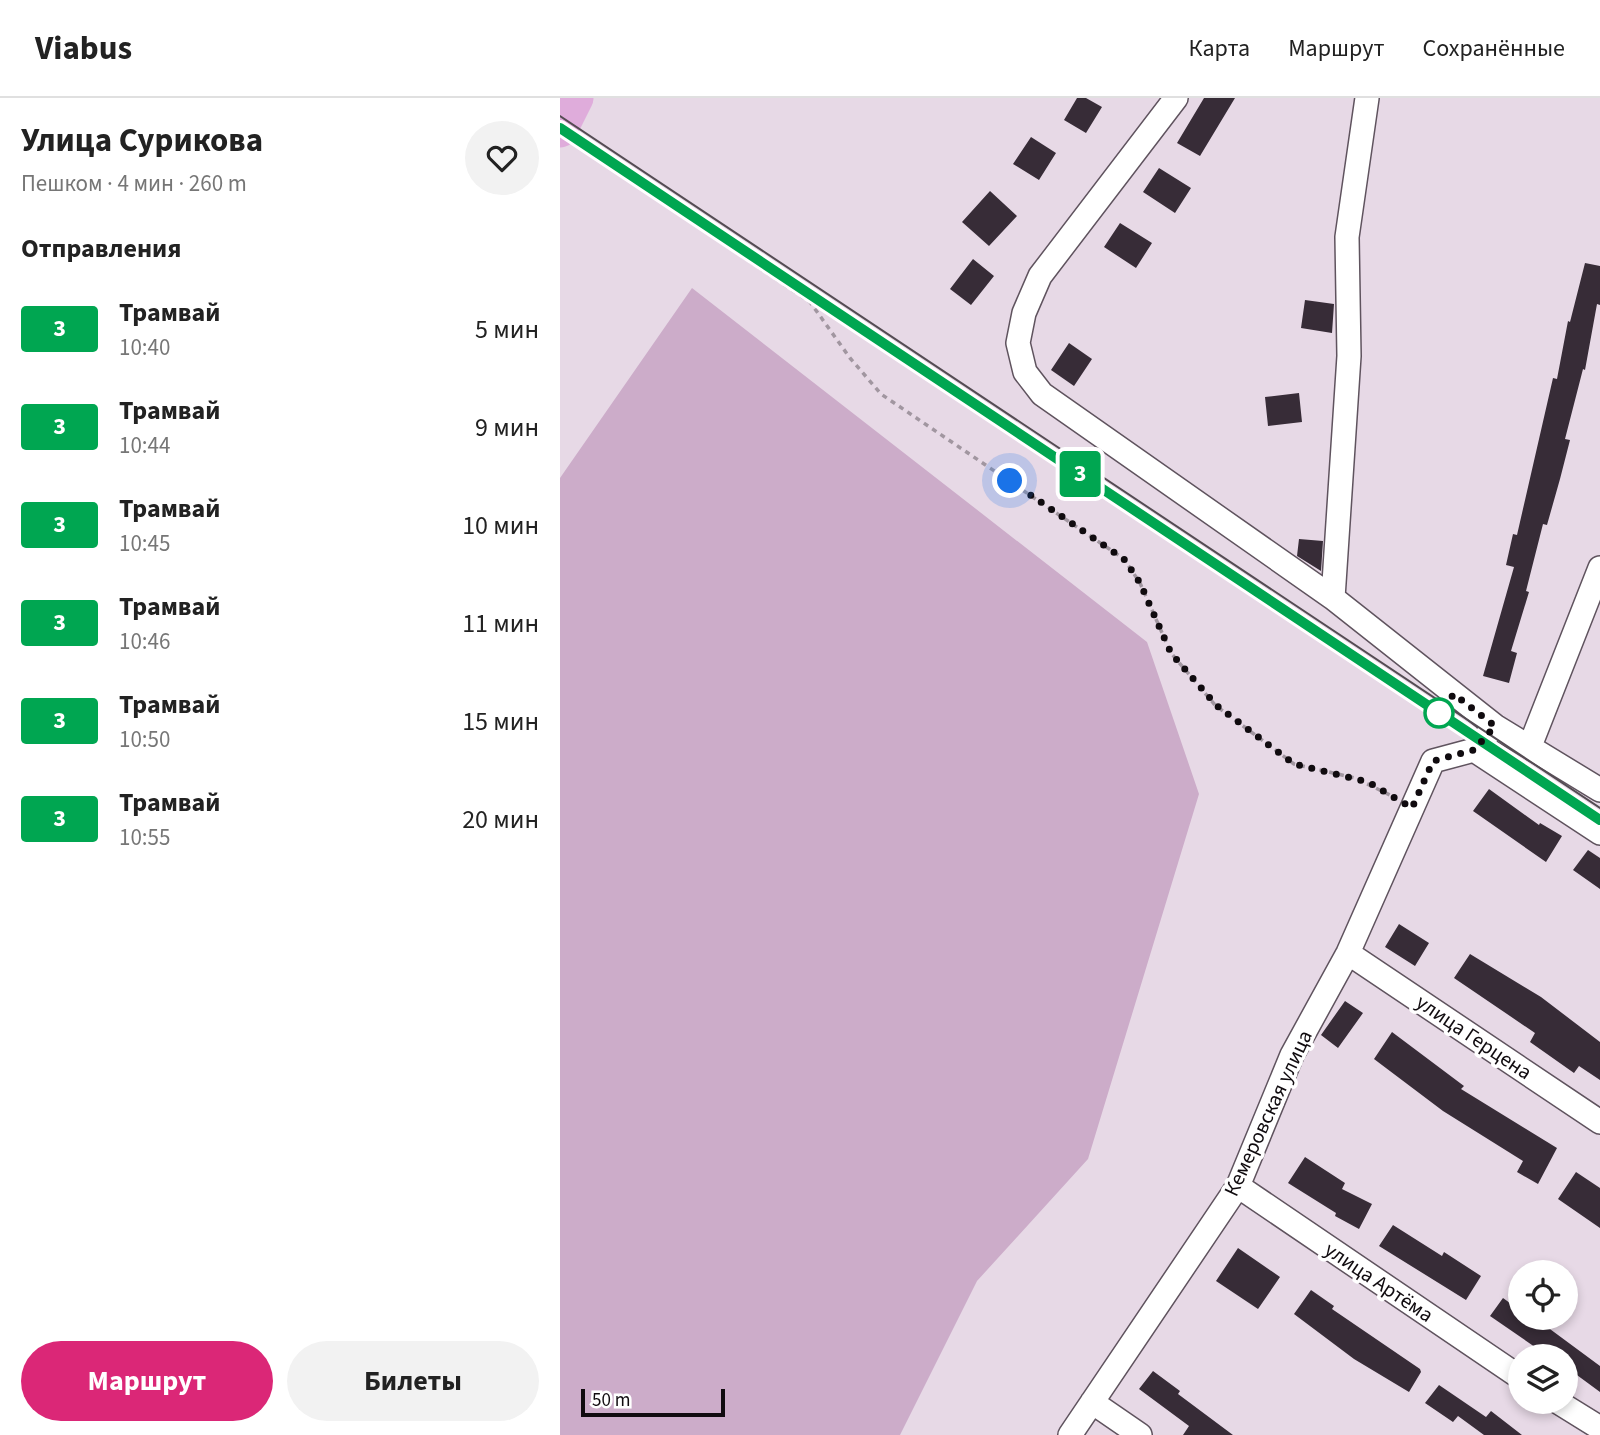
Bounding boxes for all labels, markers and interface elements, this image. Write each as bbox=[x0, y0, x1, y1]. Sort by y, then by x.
text: Viabus bbox=[35, 25, 132, 72]
text: Карта bbox=[1189, 31, 1250, 66]
text: Маршрут bbox=[1288, 31, 1384, 66]
text: Сохранённые bbox=[1422, 31, 1565, 66]
text: Улица Сурикова bbox=[21, 117, 263, 164]
button: heart bbox=[465, 121, 539, 195]
text: Пешком · 4 мин · 260 m bbox=[21, 167, 247, 200]
text: Отправления bbox=[21, 230, 181, 267]
text: Трамвай bbox=[119, 294, 220, 331]
text: 3 bbox=[53, 311, 66, 346]
text: 5 мин bbox=[475, 311, 539, 348]
text: 10:40 bbox=[119, 331, 170, 364]
text: Трамвай bbox=[119, 392, 220, 429]
text: 3 bbox=[53, 409, 66, 444]
text: 9 мин bbox=[475, 409, 539, 446]
text: 10:44 bbox=[119, 429, 170, 462]
line badge: 3 bbox=[1057, 451, 1103, 497]
text: 3 bbox=[1074, 456, 1086, 491]
your location bbox=[992, 463, 1027, 498]
text: Трамвай bbox=[119, 490, 220, 527]
text: 3 bbox=[53, 507, 66, 542]
text: 10 мин bbox=[462, 507, 539, 544]
text: 10:45 bbox=[119, 527, 170, 560]
text: Трамвай bbox=[119, 588, 220, 625]
text: 3 bbox=[53, 605, 66, 640]
text: 11 мин bbox=[462, 605, 539, 642]
text: 10:46 bbox=[119, 625, 170, 658]
text: Трамвай bbox=[119, 686, 220, 723]
unlabelled marker bbox=[1424, 698, 1454, 728]
text: 3 bbox=[53, 703, 66, 738]
text: 15 мин bbox=[462, 703, 539, 740]
text: 10:50 bbox=[119, 723, 170, 756]
text: Трамвай bbox=[119, 784, 220, 821]
text: 3 bbox=[53, 801, 66, 836]
text: 20 мин bbox=[462, 801, 539, 838]
text: 10:55 bbox=[119, 821, 170, 854]
street label: улица Герцена bbox=[1410, 987, 1538, 1087]
street label: Кемеровская улица bbox=[1216, 1025, 1320, 1201]
street label: улица Артёма bbox=[1319, 1234, 1439, 1330]
map controls bbox=[1508, 1260, 1578, 1414]
button: locate bbox=[1508, 1260, 1578, 1330]
button: Маршрут bbox=[21, 1341, 273, 1421]
button: Билеты bbox=[287, 1341, 539, 1421]
button: layers bbox=[1508, 1344, 1578, 1414]
scale bar bbox=[581, 1386, 724, 1418]
text: 50 m bbox=[592, 1387, 630, 1414]

